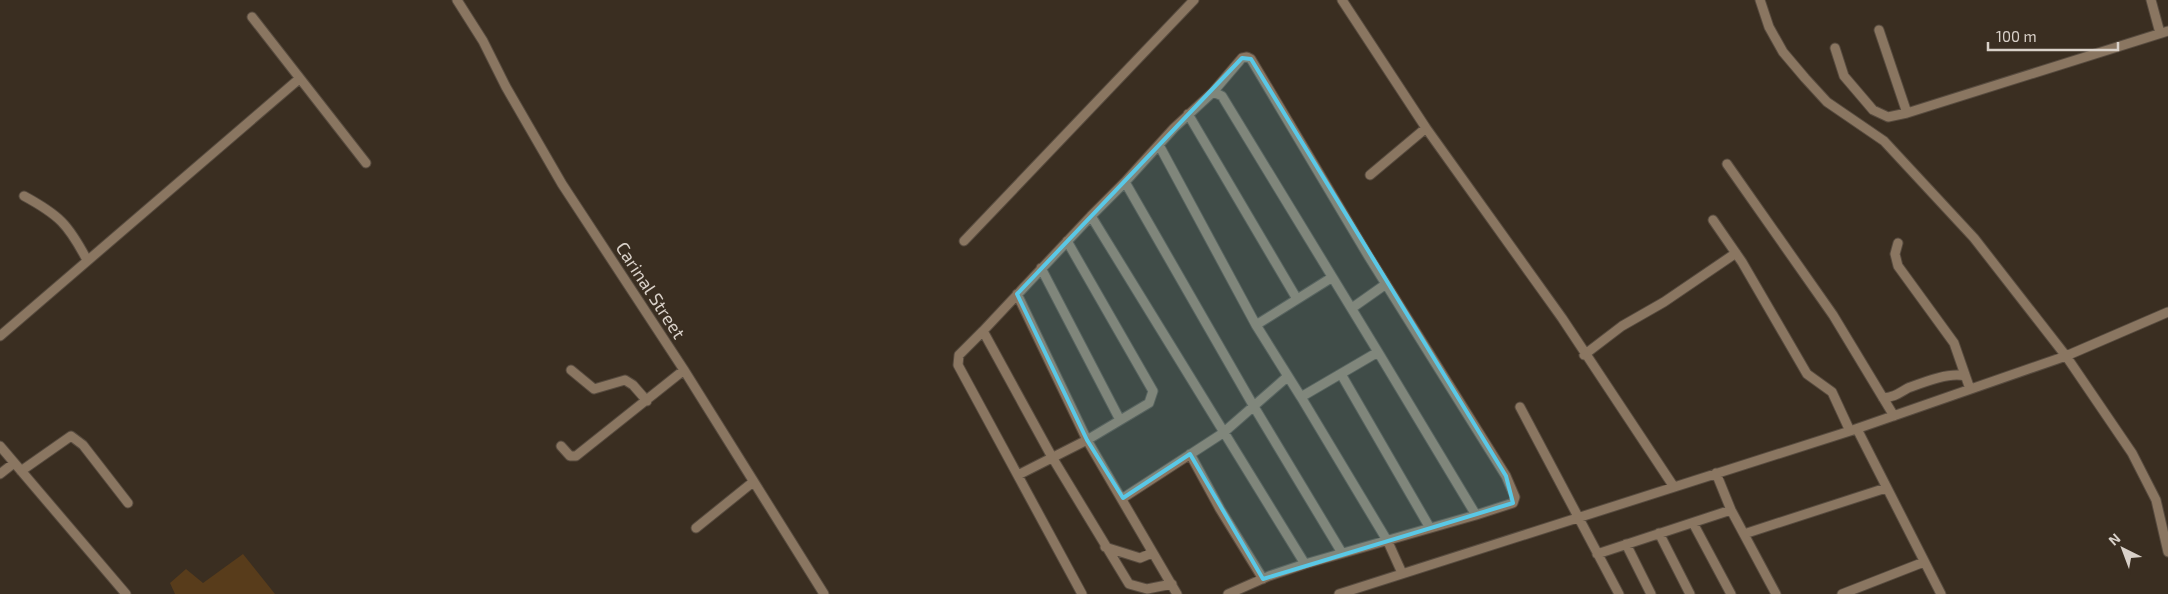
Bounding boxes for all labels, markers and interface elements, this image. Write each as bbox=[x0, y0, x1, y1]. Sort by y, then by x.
scale bar bbox=[1988, 20, 2118, 52]
text: 100 m bbox=[1996, 27, 2037, 45]
street label: Carinal Street bbox=[612, 237, 691, 343]
north arrow bbox=[2098, 524, 2148, 574]
text: N bbox=[2105, 529, 2123, 549]

